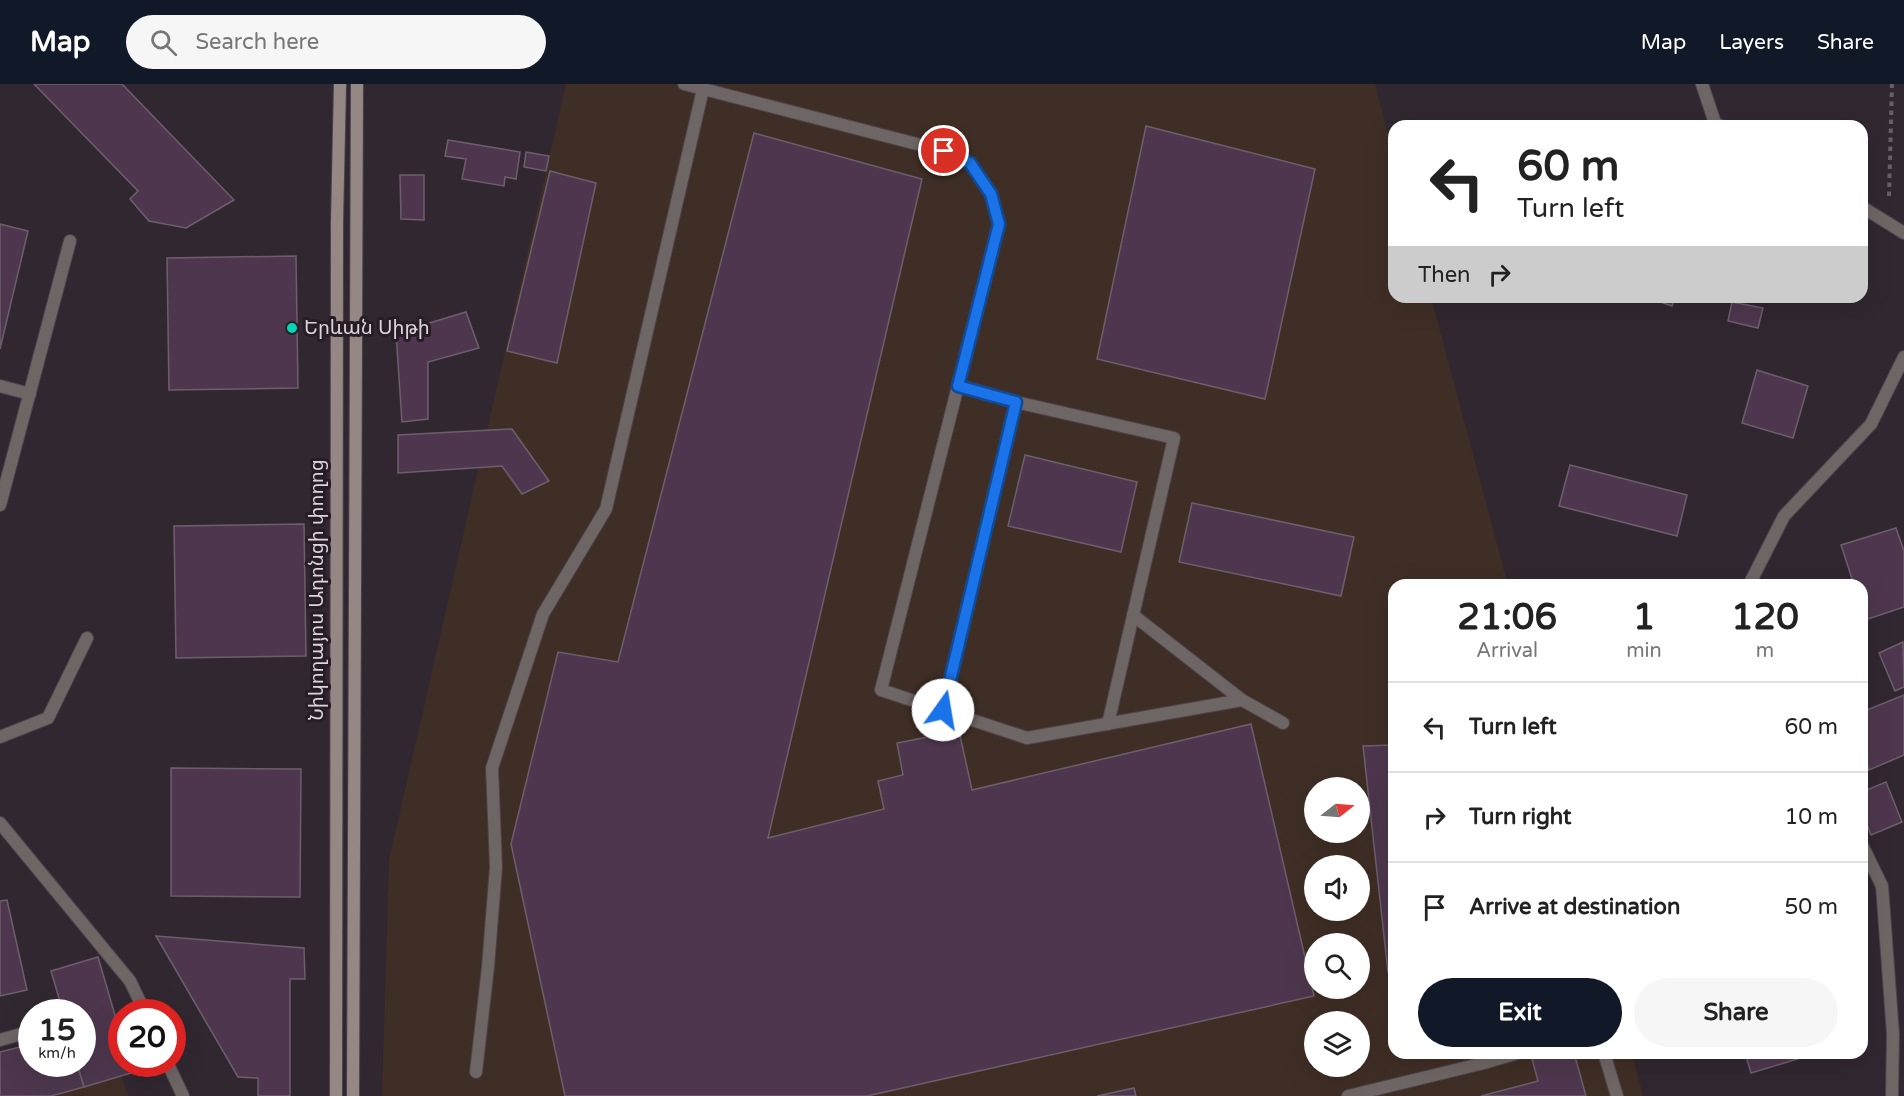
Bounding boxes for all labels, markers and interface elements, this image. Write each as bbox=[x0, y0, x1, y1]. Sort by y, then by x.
search box bbox=[126, 15, 546, 69]
text: Map bbox=[30, 25, 90, 59]
icon: search bbox=[147, 26, 180, 59]
text: Search here bbox=[195, 29, 319, 55]
text: Map bbox=[1641, 30, 1686, 55]
text: Layers bbox=[1719, 30, 1784, 55]
text: Share bbox=[1817, 30, 1874, 55]
pin bbox=[918, 125, 969, 176]
icon: arrive bbox=[927, 134, 960, 167]
text: 60 m bbox=[1517, 141, 1619, 192]
icon: left bbox=[1418, 144, 1496, 222]
text: Turn left bbox=[1517, 192, 1624, 225]
icon: right bbox=[1483, 258, 1516, 291]
text: Then bbox=[1418, 262, 1471, 288]
place label: Երևան Սիթի bbox=[304, 316, 430, 340]
marker: Երևան Սիթի bbox=[285, 321, 299, 335]
street label: Նիկողայոս Ադոնցի փողոց bbox=[305, 459, 329, 721]
text: 21:06 bbox=[1457, 596, 1557, 639]
text: 1 bbox=[1633, 596, 1655, 639]
text: 120 bbox=[1731, 596, 1799, 639]
text: Arrival bbox=[1476, 639, 1538, 663]
text: min bbox=[1626, 639, 1662, 663]
text: m bbox=[1756, 639, 1774, 663]
position arrow bbox=[911, 678, 975, 742]
icon: left bbox=[1418, 711, 1451, 744]
text: Turn left bbox=[1469, 714, 1557, 740]
text: 60 m bbox=[1784, 714, 1838, 740]
north arrow bbox=[1304, 777, 1370, 843]
map controls bbox=[1304, 777, 1370, 1077]
icon: right bbox=[1418, 801, 1451, 834]
text: Turn right bbox=[1469, 804, 1571, 830]
text: 10 m bbox=[1784, 804, 1838, 830]
button: sound bbox=[1304, 855, 1370, 921]
icon: arrive bbox=[1418, 891, 1451, 924]
text: Arrive at destination bbox=[1469, 894, 1680, 920]
text: 50 m bbox=[1784, 894, 1838, 920]
button: search bbox=[1304, 933, 1370, 999]
button: Exit bbox=[1418, 978, 1622, 1047]
button: Share bbox=[1634, 978, 1838, 1047]
speed limit sign: 20 bbox=[108, 999, 186, 1077]
button: layers bbox=[1304, 1011, 1370, 1077]
text: 15 bbox=[38, 1012, 76, 1049]
text: km/h bbox=[38, 1044, 76, 1062]

